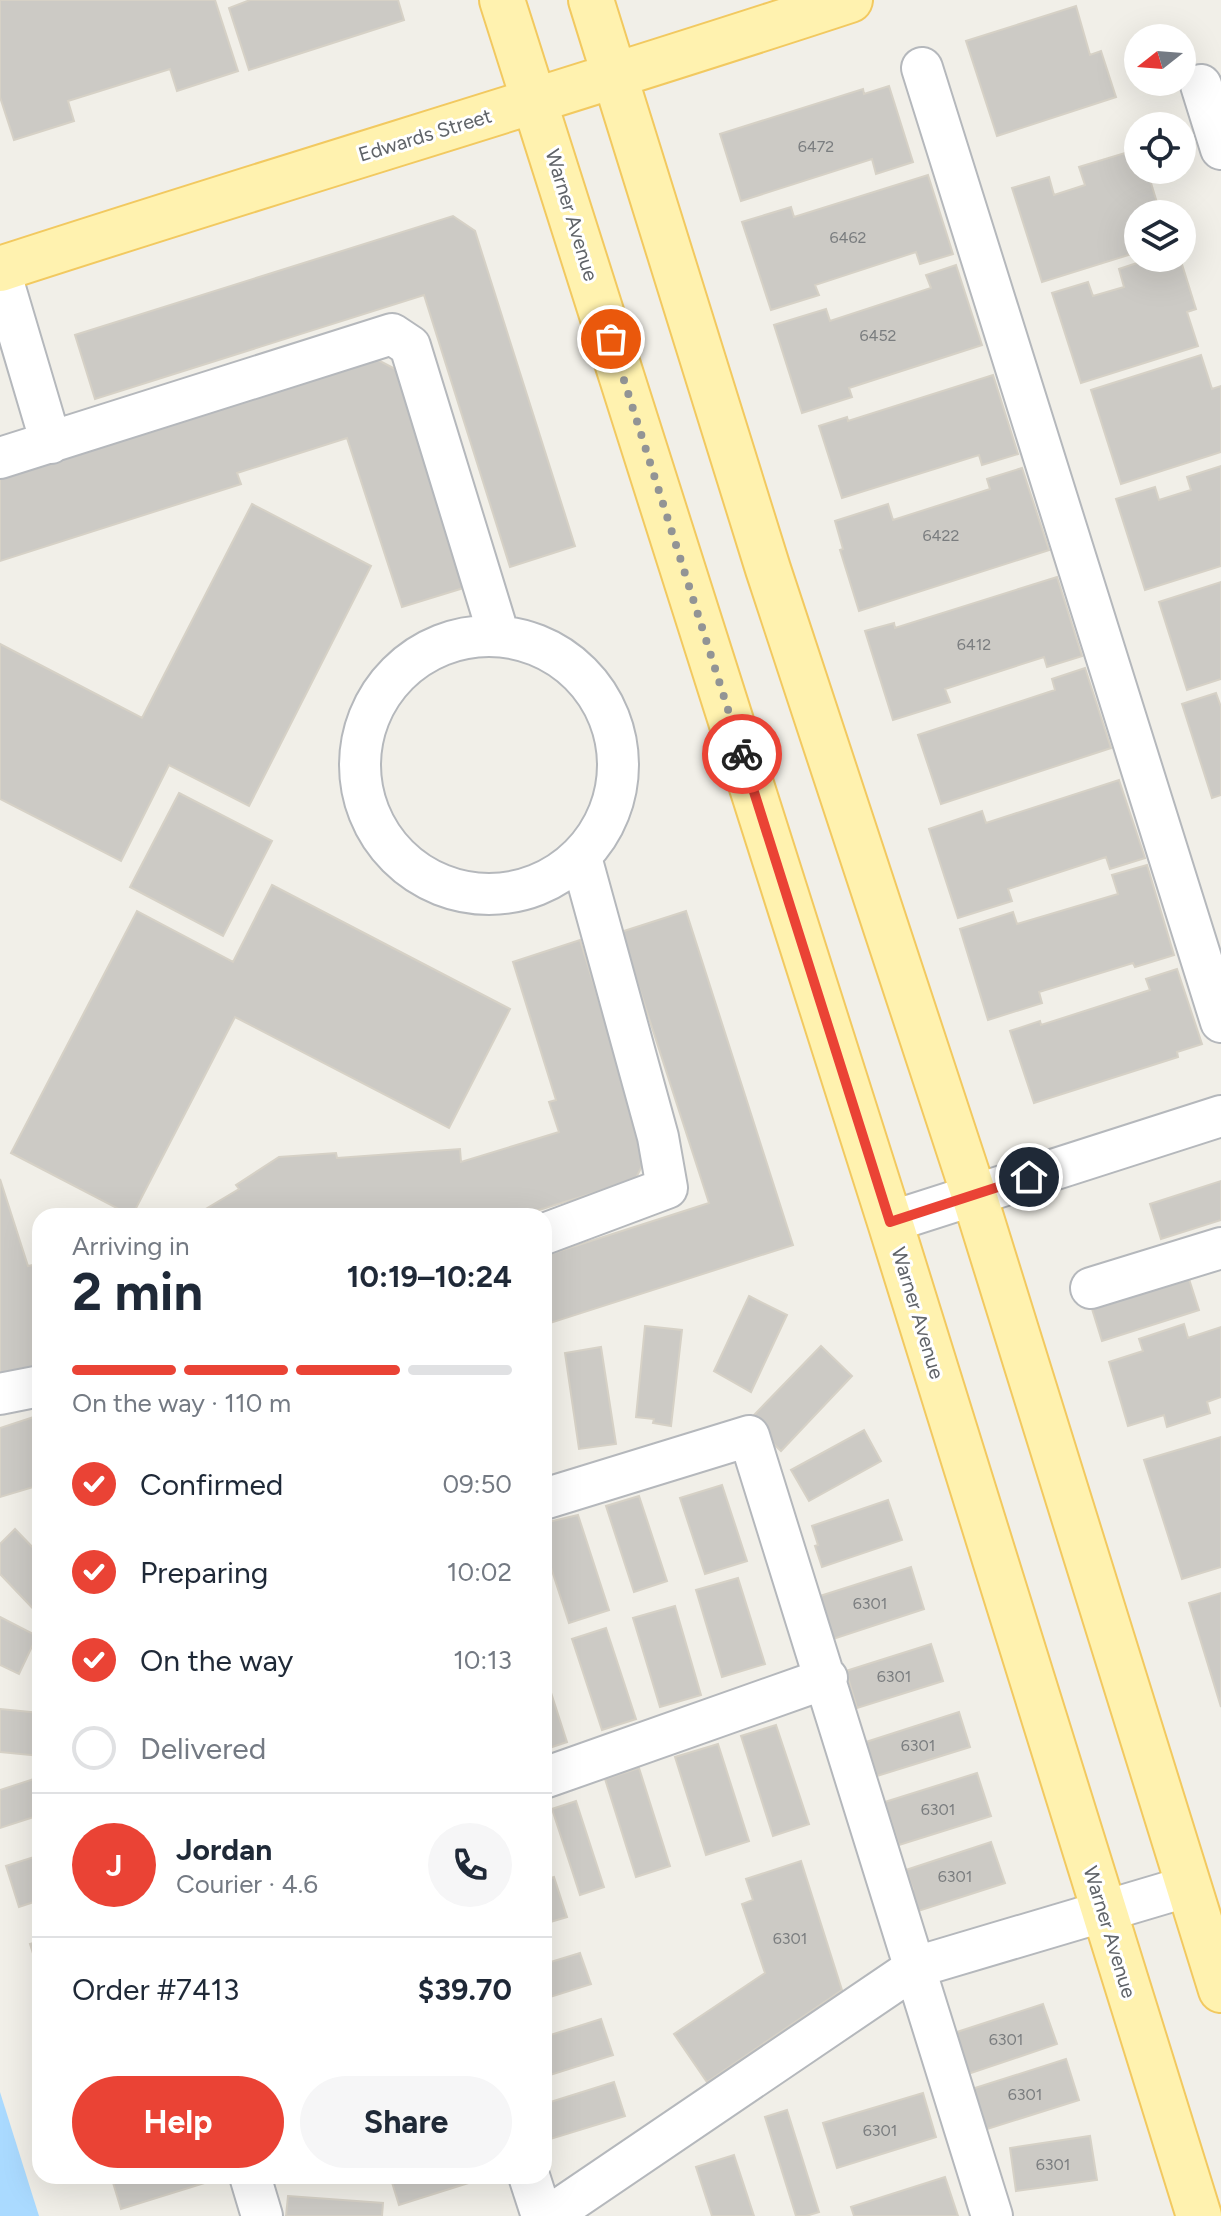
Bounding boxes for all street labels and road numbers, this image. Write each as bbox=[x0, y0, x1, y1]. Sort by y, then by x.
street label: Edwards Street bbox=[356, 103, 494, 167]
street label: Warner Avenue bbox=[541, 146, 603, 284]
street label: Warner Avenue bbox=[887, 1244, 949, 1382]
street label: Warner Avenue bbox=[1079, 1863, 1141, 2001]

